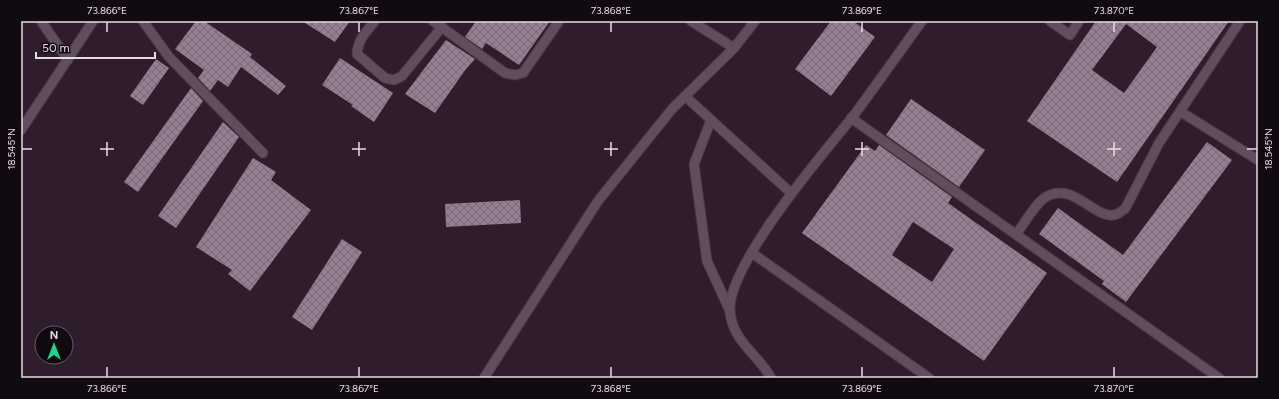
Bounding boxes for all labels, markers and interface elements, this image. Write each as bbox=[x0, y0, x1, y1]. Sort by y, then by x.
text: 73.866°E bbox=[87, 4, 127, 17]
text: 73.867°E bbox=[339, 4, 379, 17]
text: 73.868°E bbox=[591, 4, 631, 17]
text: 73.869°E bbox=[842, 4, 882, 17]
text: 73.870°E bbox=[1094, 4, 1134, 17]
scale bar bbox=[36, 34, 155, 60]
text: 50 m bbox=[42, 41, 70, 55]
text: 18.545°N bbox=[5, 128, 18, 170]
text: 18.545°N bbox=[1262, 128, 1275, 170]
north arrow bbox=[34, 325, 74, 365]
text: N bbox=[50, 329, 58, 342]
text: 73.866°E bbox=[87, 382, 127, 395]
text: 73.867°E bbox=[339, 382, 379, 395]
text: 73.868°E bbox=[591, 382, 631, 395]
text: 73.869°E bbox=[842, 382, 882, 395]
text: 73.870°E bbox=[1094, 382, 1134, 395]

